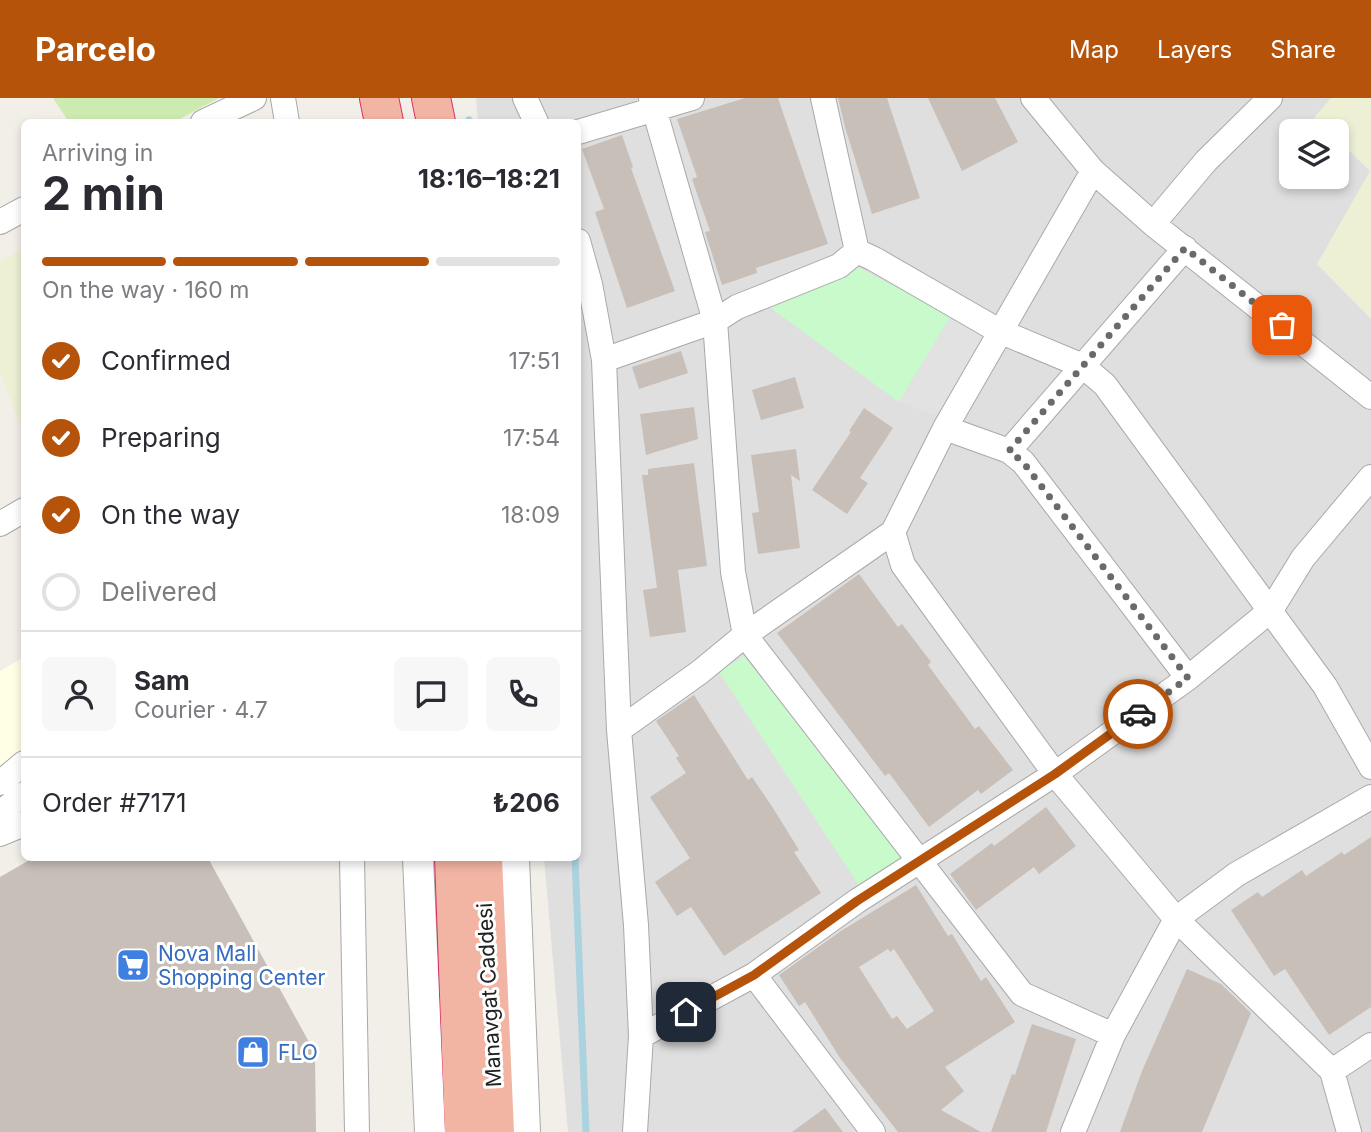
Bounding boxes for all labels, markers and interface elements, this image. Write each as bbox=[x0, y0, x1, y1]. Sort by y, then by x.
text: Parcelo bbox=[35, 29, 156, 69]
text: Map bbox=[1069, 35, 1119, 64]
text: Layers bbox=[1157, 35, 1232, 64]
text: Share bbox=[1270, 35, 1336, 64]
map controls bbox=[1279, 119, 1349, 189]
button: layers bbox=[1279, 119, 1349, 189]
text: Arriving in bbox=[42, 139, 153, 167]
text: 18:16–18:21 bbox=[418, 163, 560, 194]
text: 2 min bbox=[42, 165, 165, 221]
text: On the way · 160 m bbox=[42, 276, 249, 304]
pin bbox=[1252, 295, 1312, 355]
icon: bag bbox=[1263, 306, 1301, 344]
icon: check bbox=[42, 342, 80, 380]
text: Confirmed bbox=[101, 345, 231, 376]
text: 17:51 bbox=[508, 347, 560, 375]
icon: check bbox=[42, 419, 80, 457]
text: Preparing bbox=[101, 422, 221, 453]
text: 17:54 bbox=[503, 424, 560, 452]
icon: check bbox=[42, 496, 80, 534]
text: On the way bbox=[101, 499, 240, 530]
text: 18:09 bbox=[501, 501, 560, 529]
text: Delivered bbox=[101, 576, 217, 607]
button: person bbox=[42, 657, 116, 731]
button: chat bbox=[394, 657, 468, 731]
button: phone bbox=[486, 657, 560, 731]
text: Sam bbox=[134, 665, 190, 696]
courier bbox=[1103, 679, 1173, 749]
icon: car bbox=[1119, 695, 1157, 733]
text: Courier · 4.7 bbox=[134, 696, 268, 724]
text: Order #7171 bbox=[42, 787, 186, 818]
text: ₺206 bbox=[492, 787, 560, 818]
street label: Manavgat Caddesi bbox=[472, 902, 506, 1088]
place label: Nova Mall Shopping Center bbox=[158, 941, 325, 990]
supermarket icon: Nova Mall Shopping Center bbox=[114, 946, 152, 984]
pin bbox=[656, 982, 716, 1042]
icon: home bbox=[667, 993, 705, 1031]
shop icon: FLO bbox=[234, 1033, 272, 1071]
place label: FLO bbox=[278, 1040, 318, 1065]

